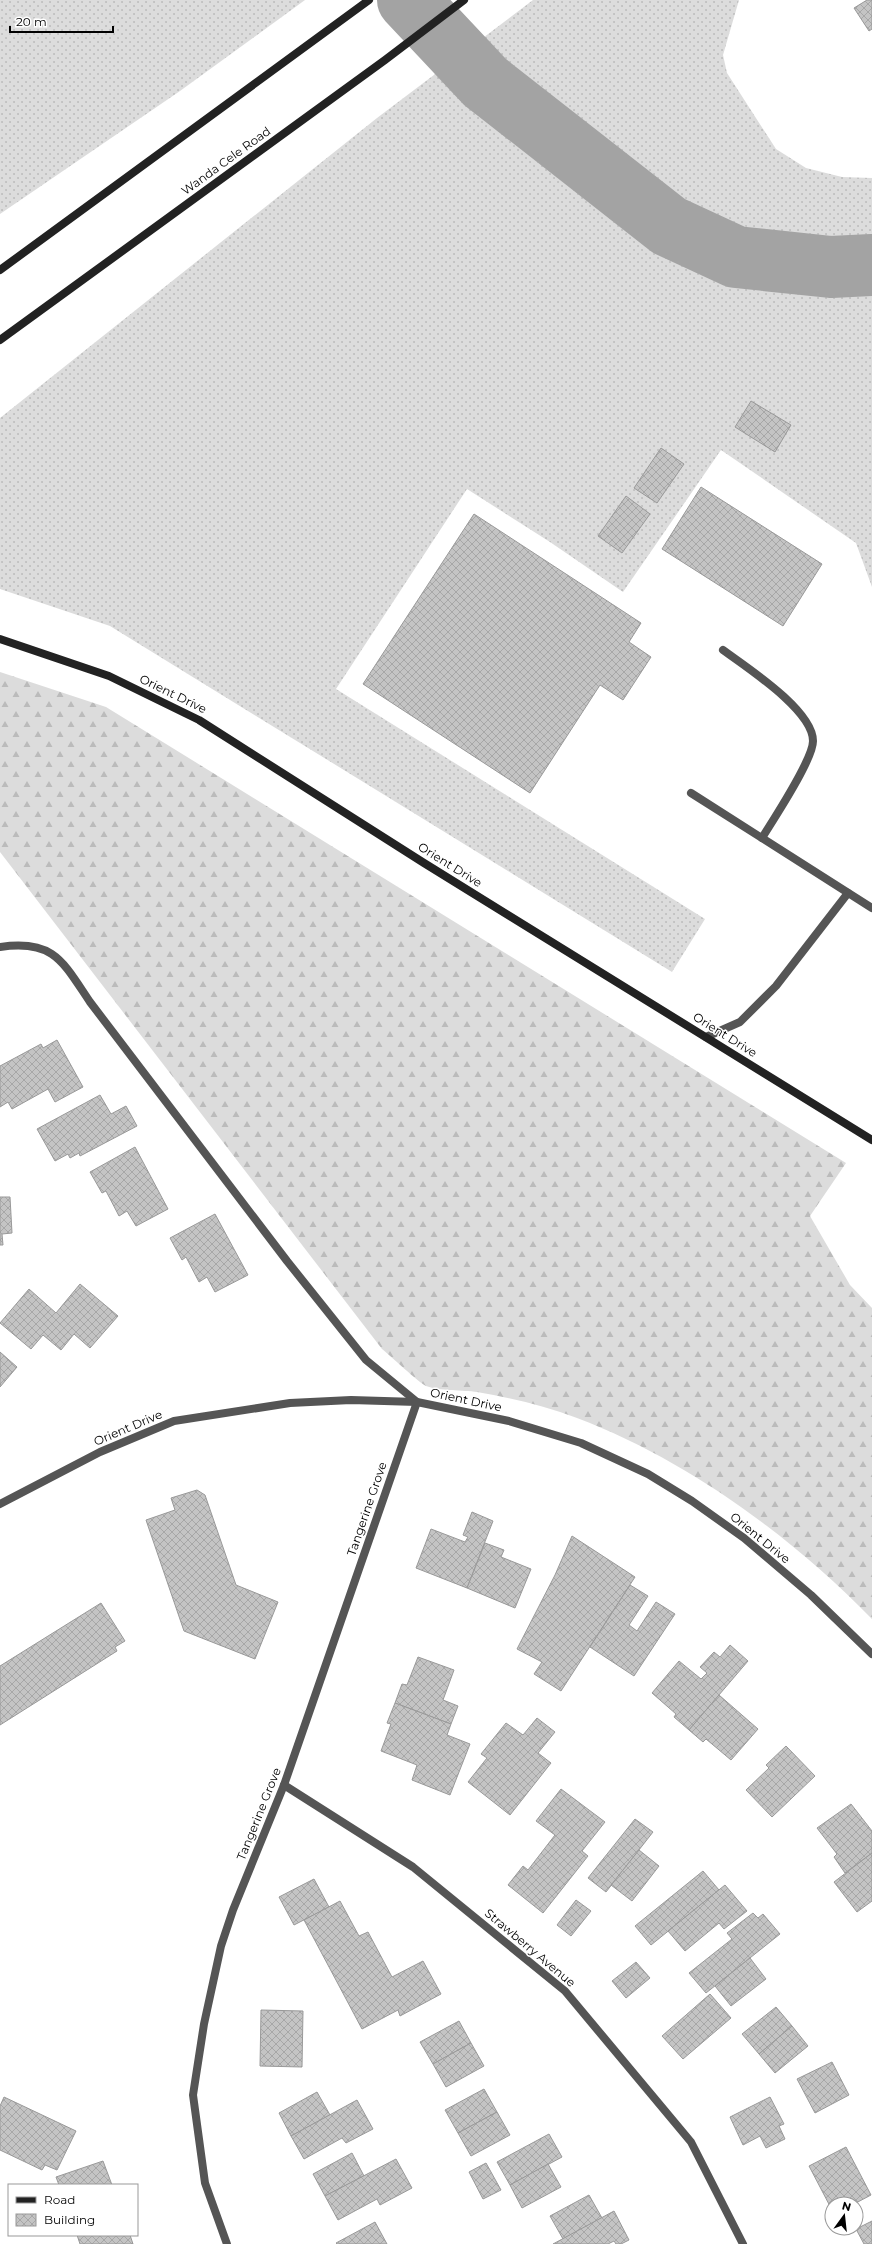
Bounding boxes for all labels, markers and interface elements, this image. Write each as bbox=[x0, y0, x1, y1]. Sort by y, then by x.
scale bar bbox=[10, 8, 113, 34]
text: 20 m bbox=[16, 14, 47, 29]
street label: Wanda Cele Road bbox=[178, 123, 273, 198]
street label: Orient Drive bbox=[137, 671, 209, 716]
street label: Orient Drive bbox=[415, 839, 485, 890]
street label: Orient Drive bbox=[690, 1009, 760, 1060]
street label: Orient Drive bbox=[429, 1385, 503, 1414]
street label: Orient Drive bbox=[91, 1406, 164, 1449]
street label: Tangerine Grove bbox=[343, 1460, 390, 1558]
street label: Orient Drive bbox=[727, 1509, 793, 1566]
street label: Tangerine Grove bbox=[233, 1765, 284, 1862]
street label: Strawberry Avenue bbox=[482, 1905, 579, 1990]
legend bbox=[8, 2184, 138, 2236]
text: Road bbox=[44, 2192, 75, 2207]
north arrow bbox=[824, 2196, 864, 2236]
text: N bbox=[840, 2198, 853, 2214]
text: Building bbox=[44, 2212, 95, 2227]

